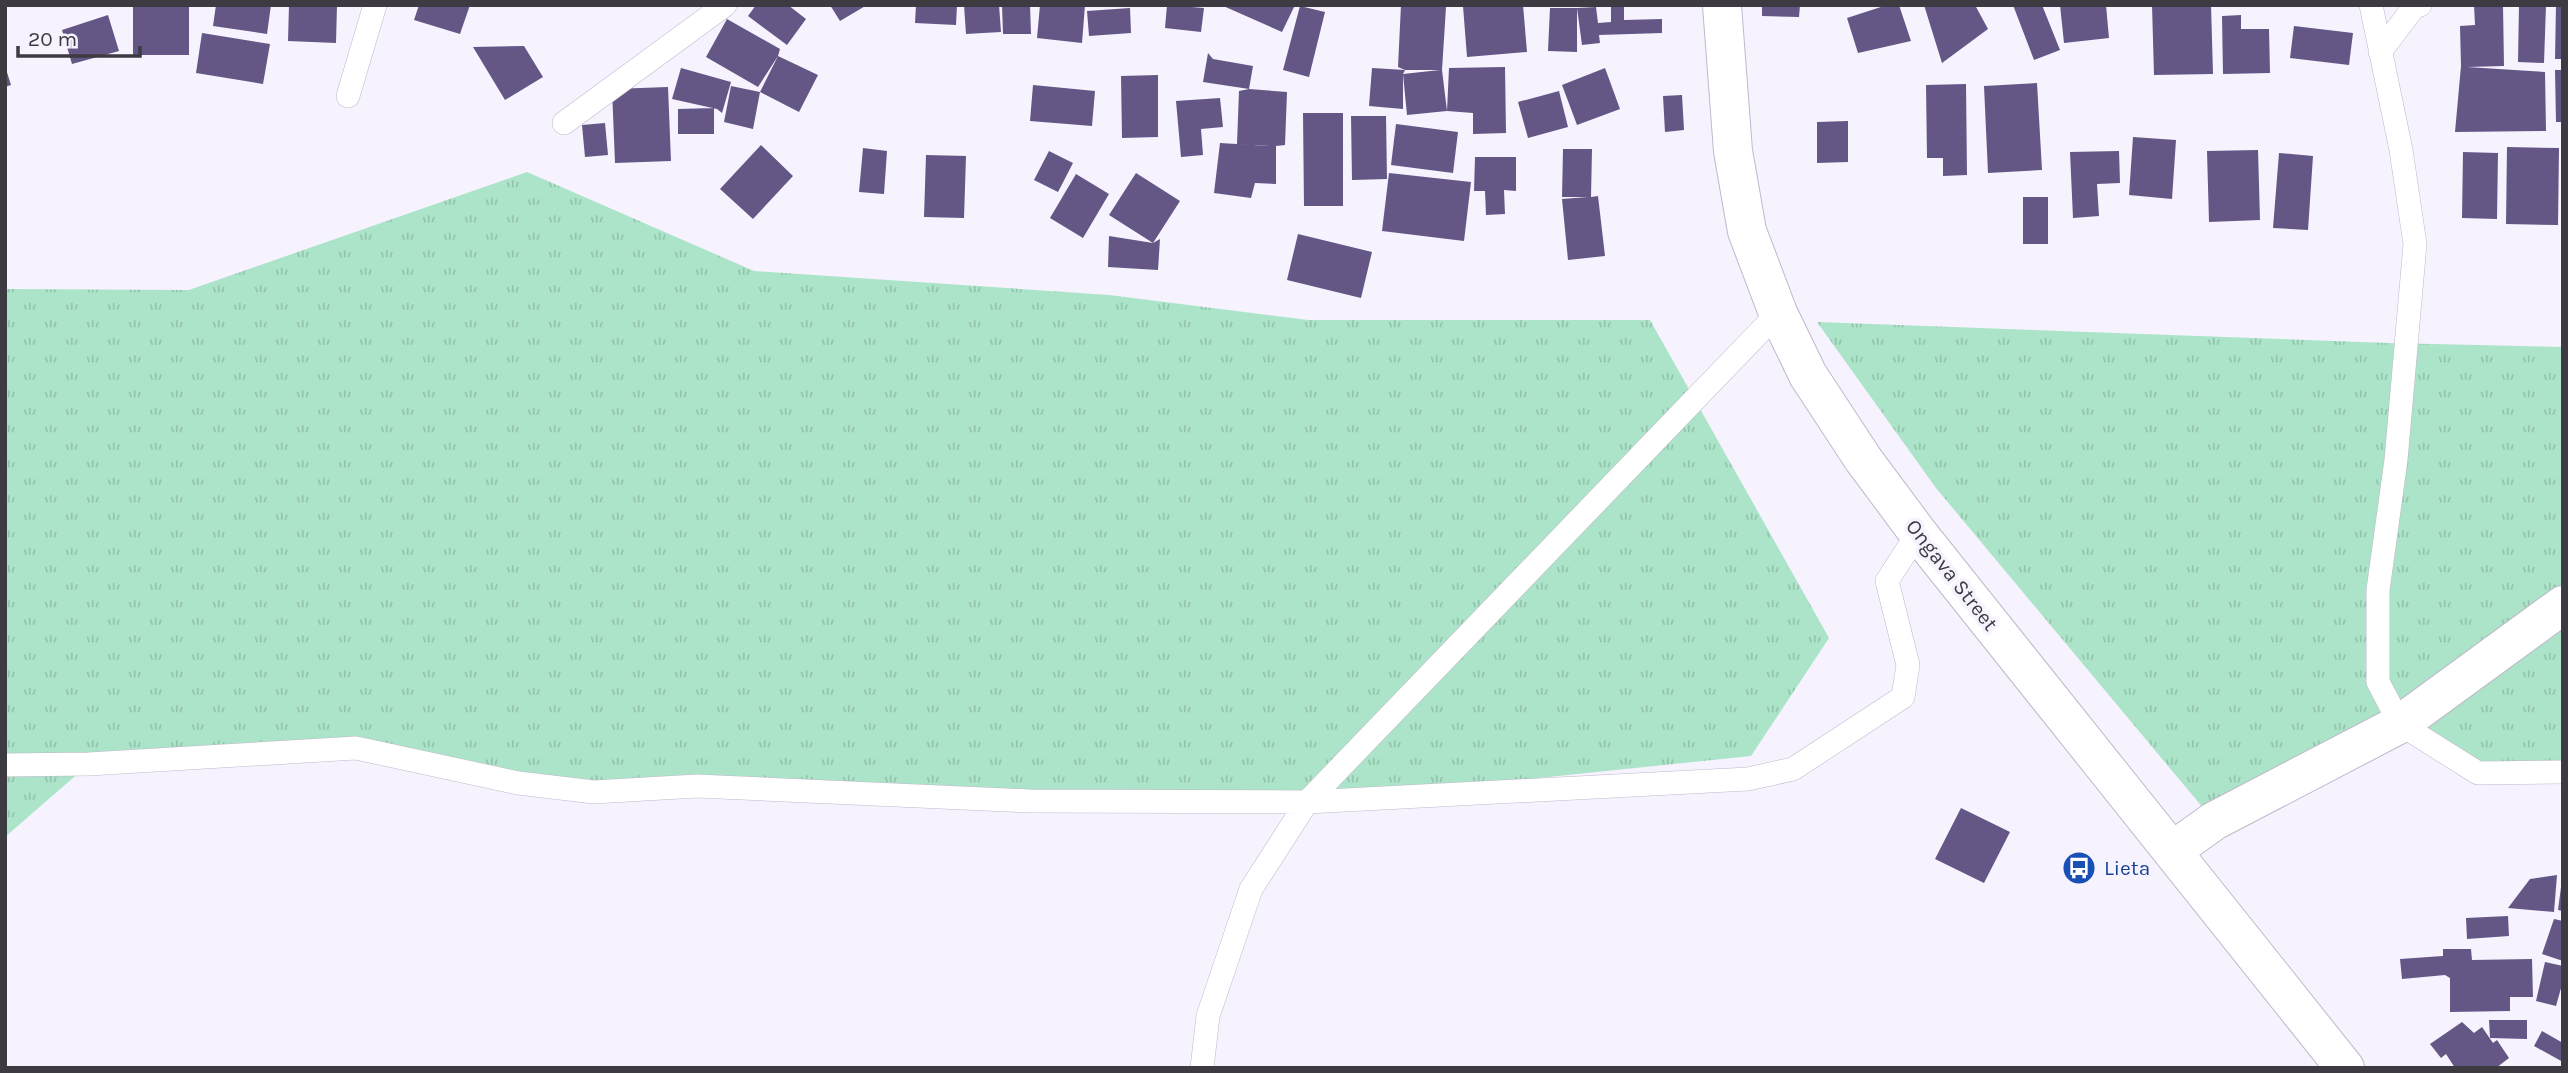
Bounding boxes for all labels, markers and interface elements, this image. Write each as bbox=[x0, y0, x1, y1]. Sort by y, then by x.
scale bar bbox=[18, 14, 140, 58]
text: 20 m bbox=[28, 27, 77, 51]
street label: Ongava Street bbox=[1901, 515, 2003, 635]
bus stop icon: Lieta bbox=[2060, 849, 2098, 887]
place label: Lieta bbox=[2104, 856, 2150, 880]

